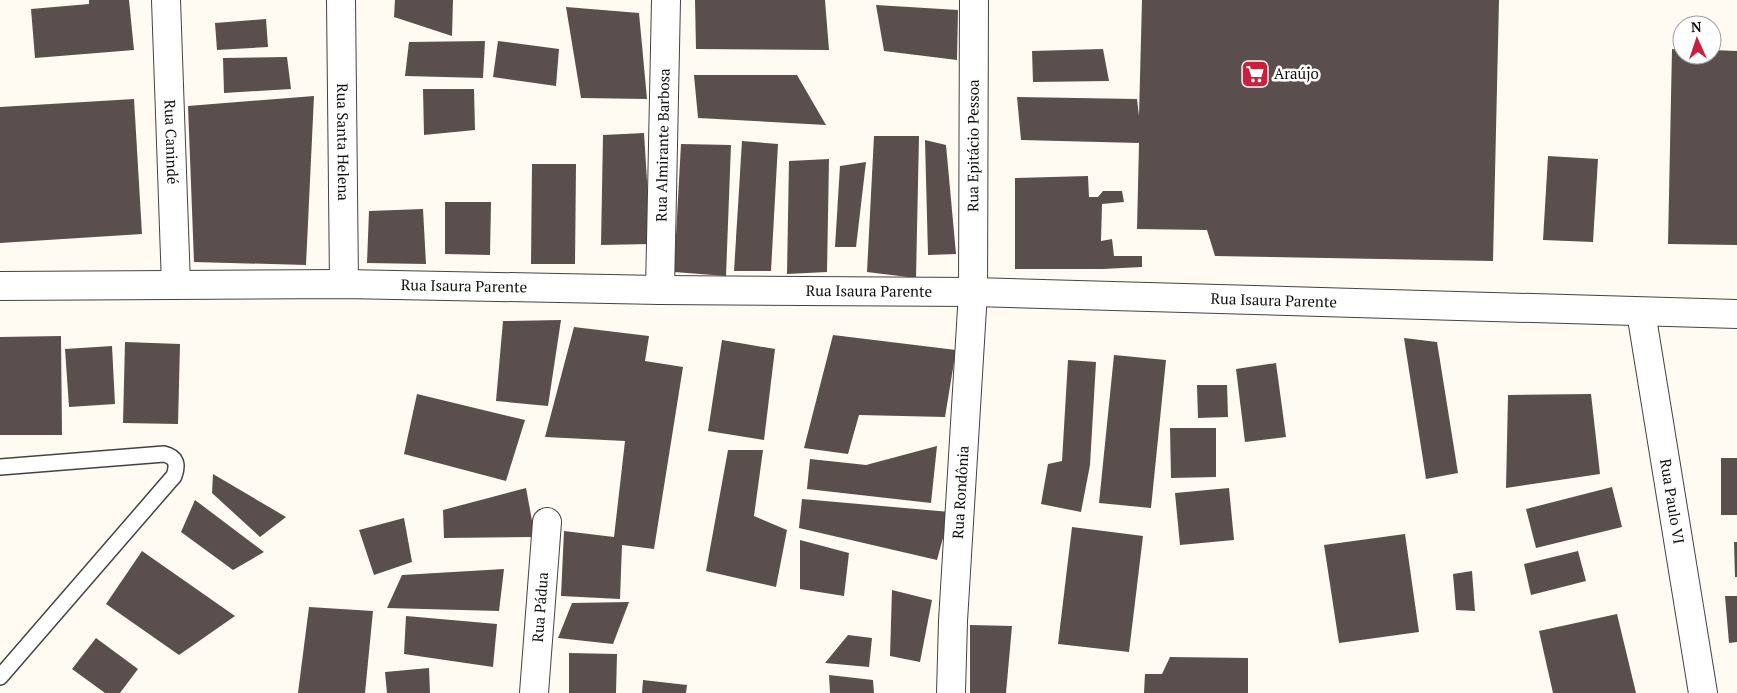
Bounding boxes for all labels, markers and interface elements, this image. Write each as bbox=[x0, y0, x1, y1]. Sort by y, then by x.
north arrow bbox=[1672, 15, 1722, 65]
text: N bbox=[1690, 17, 1702, 36]
supermarket icon: Araújo bbox=[1240, 59, 1270, 89]
place label: Araújo bbox=[1274, 63, 1319, 83]
street label: Rua Almirante Barbosa bbox=[650, 68, 674, 222]
street label: Rua Epitácio Pessoa bbox=[962, 79, 983, 212]
street label: Rua Santa Helena bbox=[333, 83, 354, 201]
street label: Rua Canindé bbox=[160, 99, 183, 185]
street label: Rua Isaura Parente bbox=[401, 274, 527, 296]
street label: Rua Isaura Parente bbox=[806, 280, 932, 301]
street label: Rua Isaura Parente bbox=[1210, 288, 1337, 311]
street label: Rua Rondônia bbox=[947, 444, 973, 540]
street label: Rua Paulo VI bbox=[1656, 457, 1690, 545]
street label: Rua Pádua bbox=[527, 571, 552, 643]

